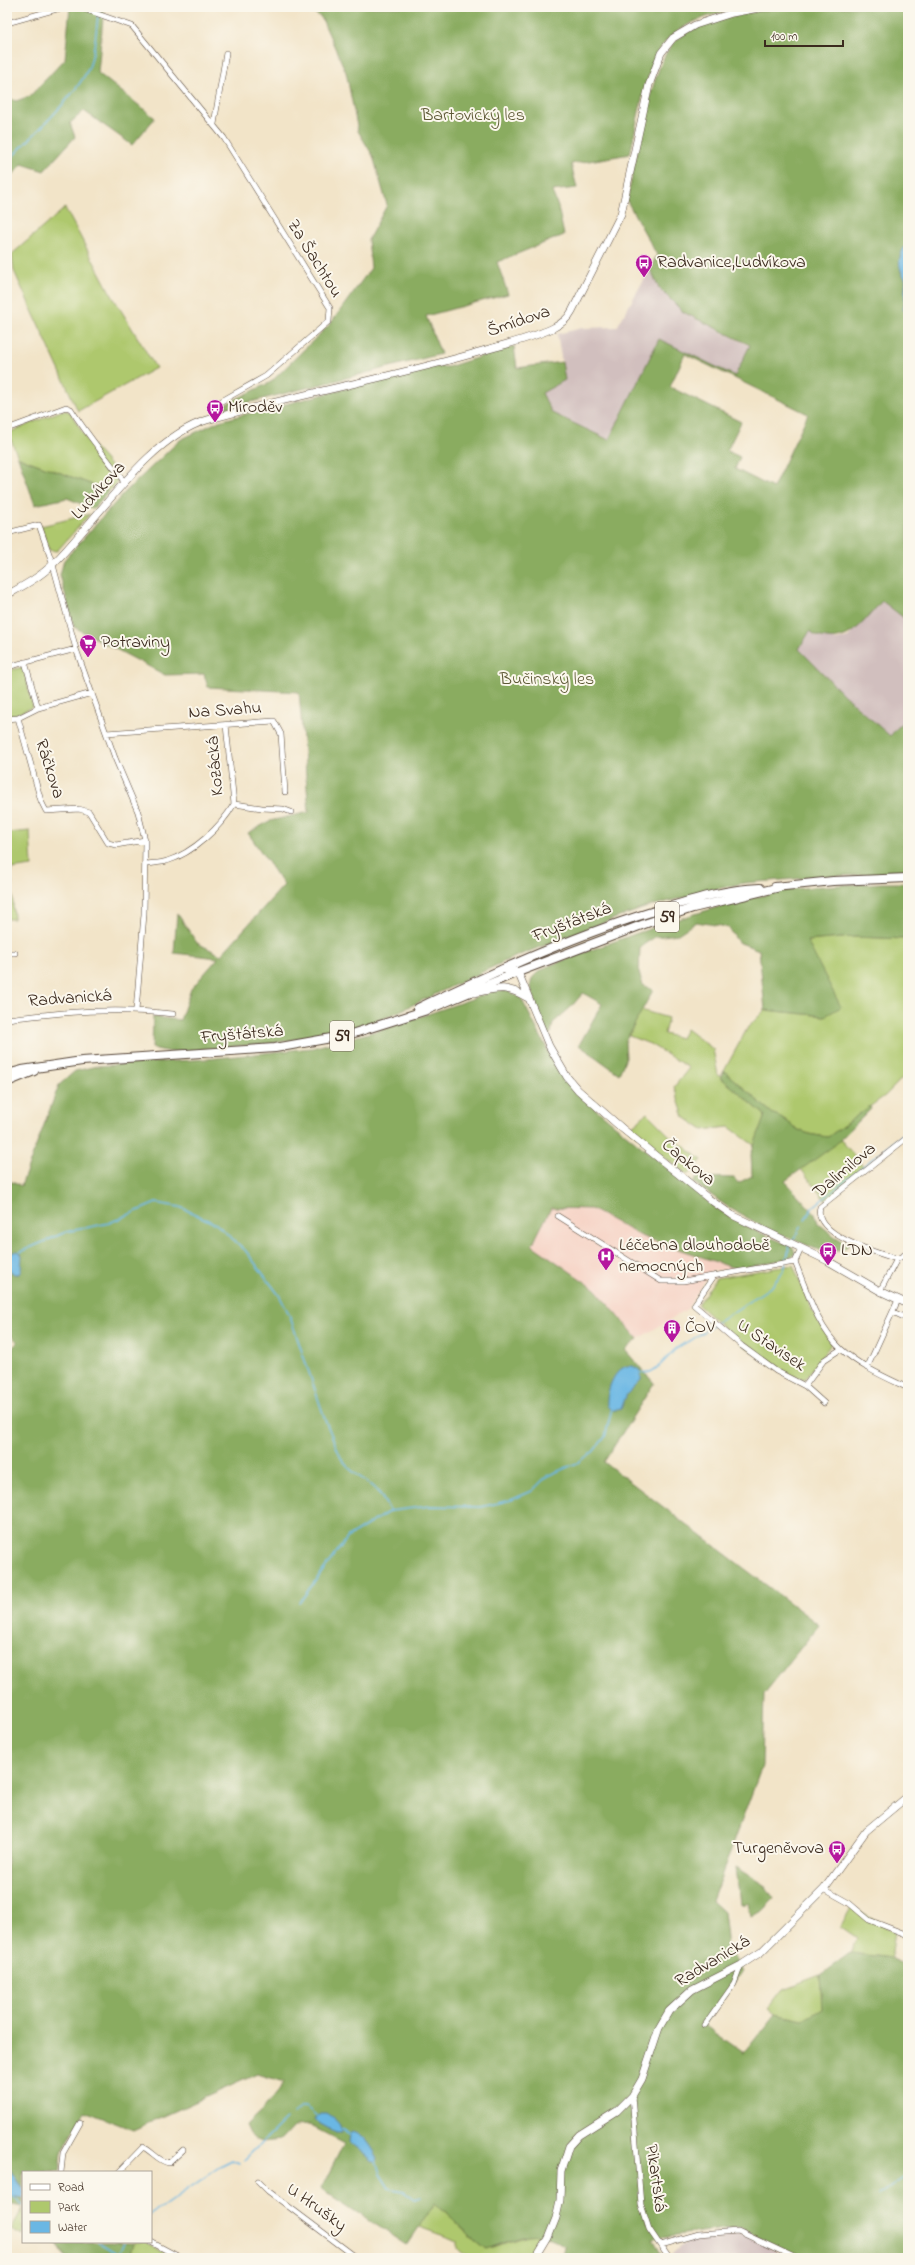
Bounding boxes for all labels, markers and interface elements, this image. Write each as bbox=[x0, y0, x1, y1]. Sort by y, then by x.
scale bar bbox=[765, 22, 843, 48]
text: 100 m bbox=[771, 28, 798, 46]
park label: Bartovický les bbox=[420, 103, 525, 129]
street label: Za Šachtou bbox=[280, 215, 348, 303]
place label: Radvanice,Ludvíkova bbox=[657, 250, 806, 276]
bus stop icon: Radvanice,Ludvíkova bbox=[634, 253, 654, 278]
street label: Šmídova bbox=[484, 299, 554, 345]
place label: Míroděv bbox=[228, 395, 282, 421]
bus stop icon: Míroděv bbox=[205, 398, 225, 423]
street label: Ludvíkova bbox=[66, 456, 132, 526]
place label: Potraviny bbox=[101, 630, 170, 656]
supermarket icon: Potraviny bbox=[78, 633, 98, 658]
park label: Bučinský les bbox=[499, 667, 594, 693]
street label: Na Svahu bbox=[187, 695, 263, 727]
street label: Kozácká bbox=[200, 735, 232, 797]
street label: Ráčkova bbox=[27, 736, 71, 802]
street label: Fryštátská bbox=[528, 896, 615, 950]
road number: 59 bbox=[655, 902, 679, 932]
street label: Radvanická bbox=[27, 983, 113, 1015]
street label: Fryštátská bbox=[199, 1018, 284, 1052]
road number: 59 bbox=[330, 1021, 354, 1051]
street label: Čapkova bbox=[655, 1133, 721, 1193]
street label: Dalimilova bbox=[807, 1137, 882, 1206]
place label: Léčebna dlouhodobě nemocných bbox=[619, 1233, 770, 1280]
place label: LDN bbox=[841, 1238, 873, 1264]
bus stop icon: LDN bbox=[818, 1241, 838, 1266]
hospital icon: Léčebna dlouhodobě nemocných bbox=[596, 1246, 616, 1271]
street label: U Stavisek bbox=[731, 1313, 811, 1379]
place label: ČOV bbox=[685, 1315, 715, 1341]
building icon: ČOV bbox=[662, 1318, 682, 1343]
place label: Turgeněvova bbox=[733, 1836, 824, 1863]
bus stop icon: Turgeněvova bbox=[827, 1839, 847, 1864]
street label: Radvanická bbox=[670, 1929, 756, 1995]
street label: Pikartská bbox=[637, 2143, 673, 2213]
legend bbox=[22, 2171, 152, 2243]
street label: U Hrušky bbox=[280, 2177, 352, 2239]
text: Road bbox=[58, 2179, 84, 2197]
text: Park bbox=[58, 2199, 80, 2217]
text: Water bbox=[58, 2219, 87, 2237]

